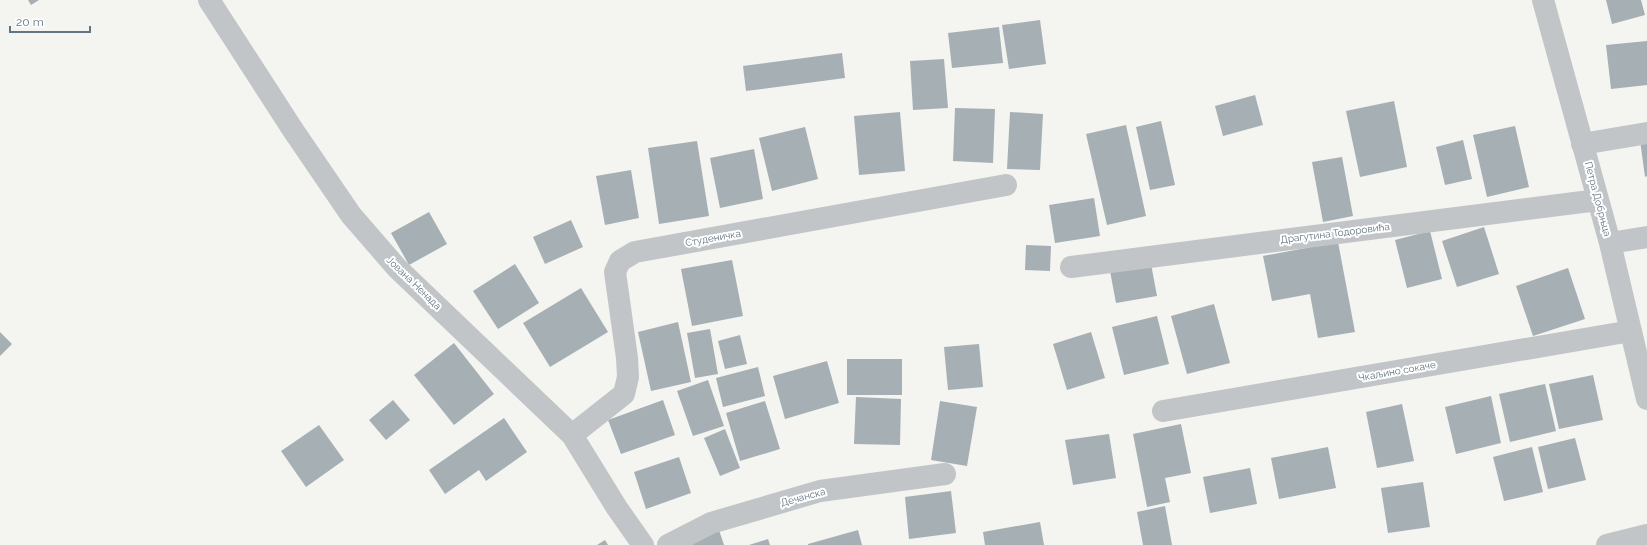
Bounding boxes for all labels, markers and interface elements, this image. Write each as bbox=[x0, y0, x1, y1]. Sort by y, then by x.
scale bar bbox=[10, 8, 90, 34]
text: 20 m bbox=[16, 15, 44, 29]
street label: Петра Добрњца bbox=[1583, 160, 1613, 238]
street label: Драгутина Тодоровића bbox=[1280, 221, 1390, 245]
street label: Студеничка bbox=[684, 228, 742, 248]
street label: Јована Ненада bbox=[385, 254, 443, 312]
street label: Чкаљино сокаче bbox=[1357, 359, 1437, 383]
street label: Дечанска bbox=[779, 486, 827, 508]

